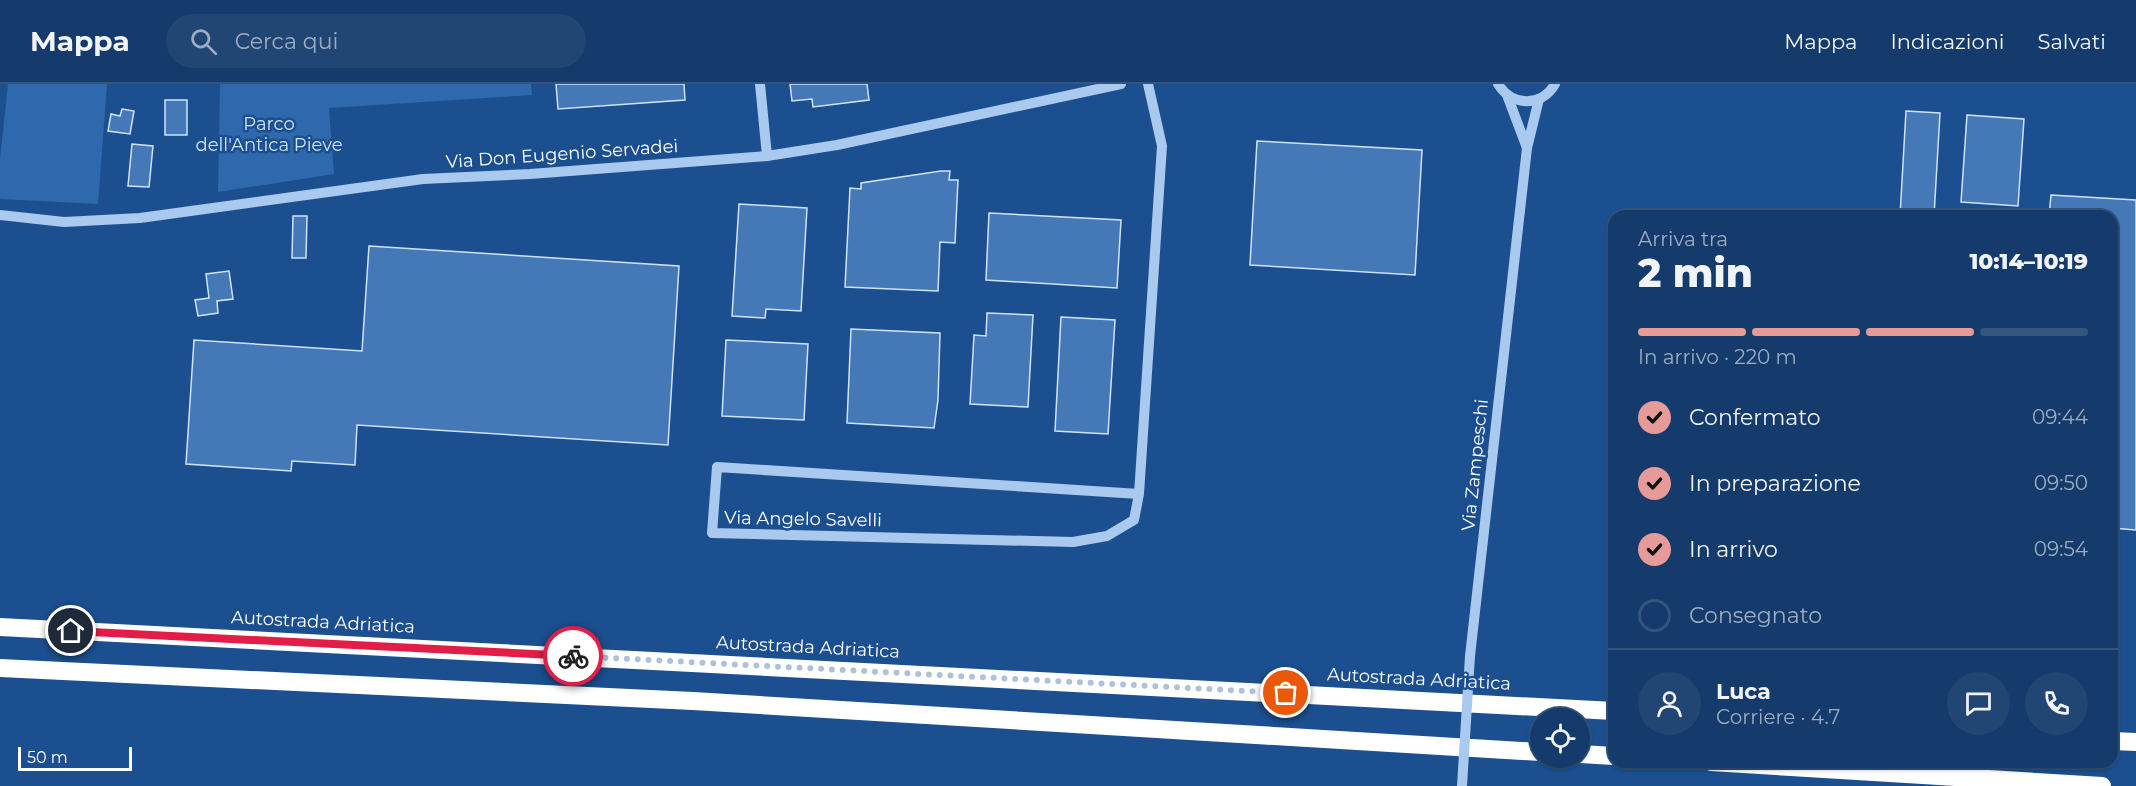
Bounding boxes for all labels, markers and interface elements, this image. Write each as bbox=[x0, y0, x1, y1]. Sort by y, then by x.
search box bbox=[166, 14, 586, 68]
text: Mappa bbox=[30, 24, 130, 58]
icon: search bbox=[187, 25, 220, 58]
text: Cerca qui bbox=[235, 28, 338, 55]
text: Mappa bbox=[1784, 29, 1857, 54]
text: Indicazioni bbox=[1890, 29, 2005, 54]
text: Salvati bbox=[2038, 29, 2106, 54]
park label: Parco dell'Antica Pieve bbox=[195, 113, 343, 156]
street label: Via Don Eugenio Servadei bbox=[445, 135, 679, 173]
text: Arriva tra bbox=[1638, 227, 1728, 251]
text: 10:14–10:19 bbox=[1969, 248, 2088, 275]
text: 2 min bbox=[1638, 249, 1753, 297]
text: In arrivo · 220 m bbox=[1638, 345, 1797, 369]
street label: Via Zampeschi bbox=[1457, 398, 1493, 532]
icon: check bbox=[1638, 401, 1671, 434]
text: Confermato bbox=[1689, 404, 1821, 431]
text: 09:44 bbox=[2032, 405, 2088, 429]
icon: check bbox=[1638, 467, 1671, 500]
text: In preparazione bbox=[1689, 470, 1861, 497]
text: 09:50 bbox=[2034, 471, 2088, 495]
street label: Via Angelo Savelli bbox=[724, 507, 882, 531]
icon: check bbox=[1638, 533, 1671, 566]
text: In arrivo bbox=[1689, 536, 1778, 563]
text: 09:54 bbox=[2034, 537, 2088, 561]
text: Consegnato bbox=[1689, 602, 1822, 629]
pin bbox=[45, 605, 96, 656]
street label: Autostrada Adriatica bbox=[230, 606, 416, 638]
icon: home bbox=[54, 614, 87, 647]
courier bbox=[543, 626, 603, 686]
street label: Autostrada Adriatica bbox=[715, 631, 901, 663]
icon: bike bbox=[557, 640, 590, 673]
street label: Autostrada Adriatica bbox=[1326, 663, 1512, 695]
pin bbox=[1260, 667, 1311, 718]
button: person bbox=[1638, 672, 1701, 735]
button: chat bbox=[1947, 672, 2010, 735]
button: phone bbox=[2025, 672, 2088, 735]
icon: bag bbox=[1269, 676, 1302, 709]
text: Luca bbox=[1716, 678, 1771, 705]
text: Corriere · 4.7 bbox=[1716, 705, 1840, 729]
map controls bbox=[1530, 708, 1590, 768]
button: locate bbox=[1530, 708, 1590, 768]
scale bar bbox=[18, 744, 132, 772]
text: 50 m bbox=[27, 748, 68, 767]

